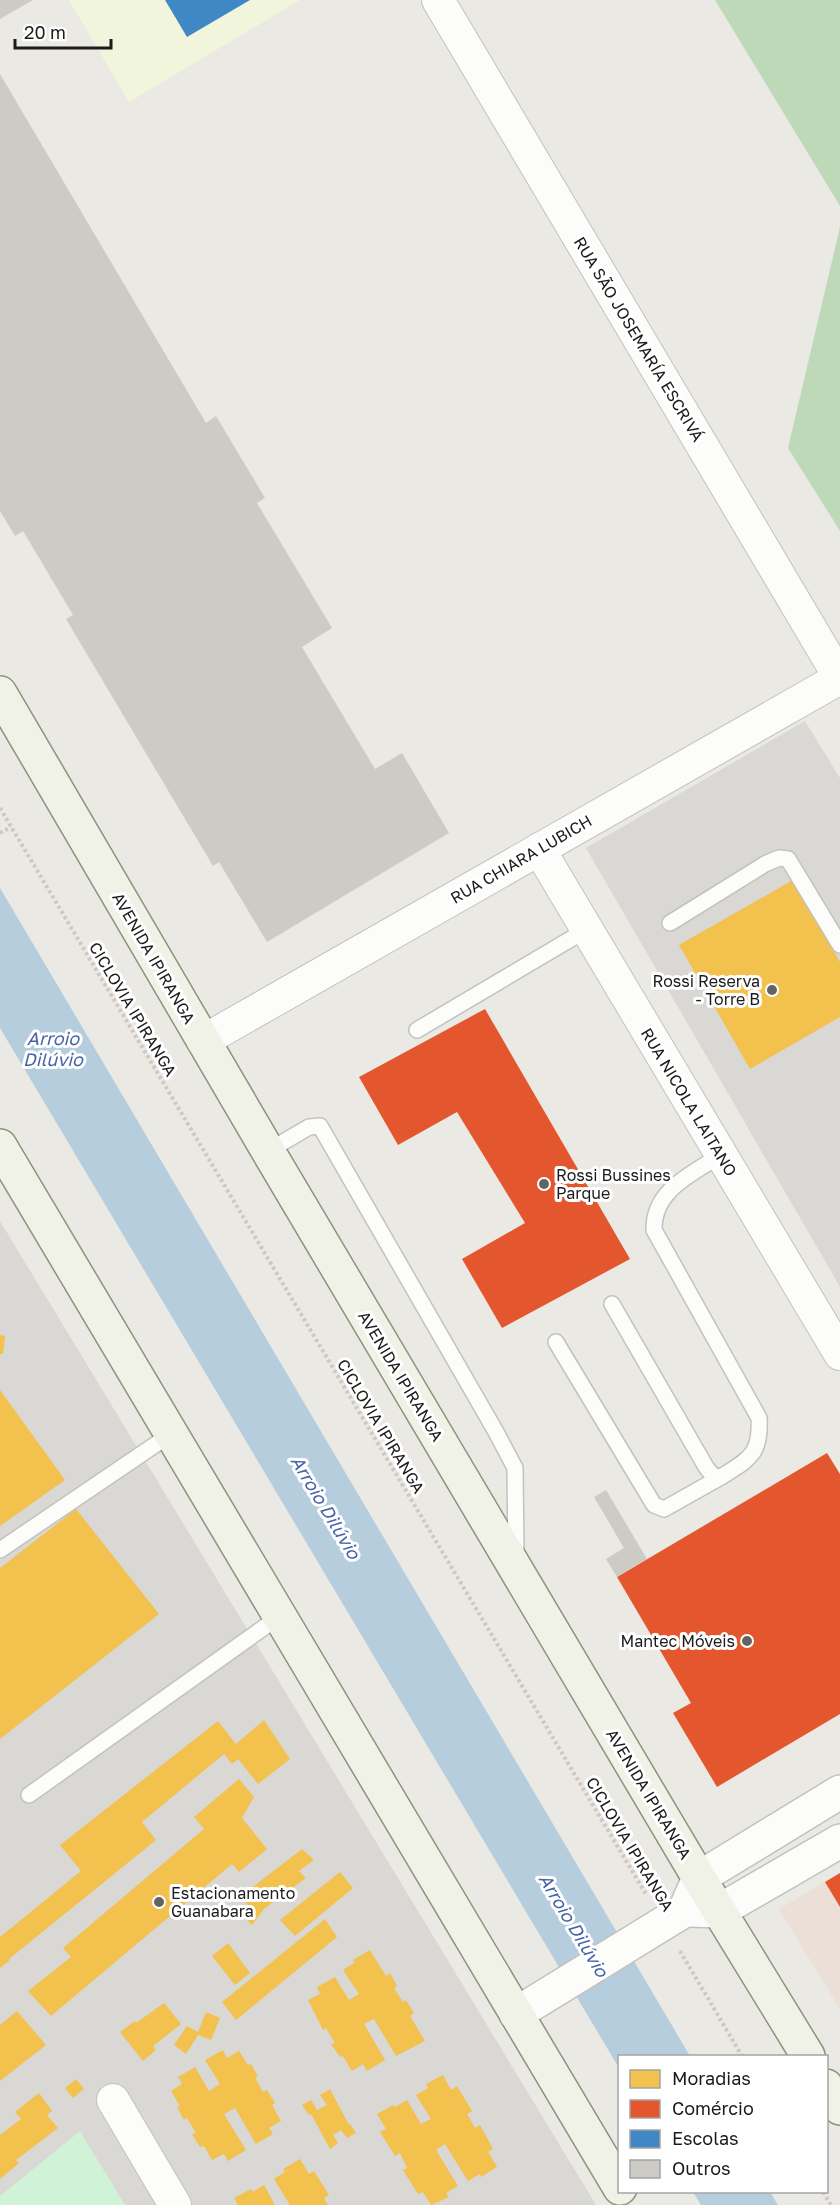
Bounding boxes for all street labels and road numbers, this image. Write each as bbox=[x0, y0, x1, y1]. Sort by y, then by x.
street label: RUA SÃO JOSEMARÍA ESCRIVÁ bbox=[570, 233, 708, 445]
street label: RUA CHIARA LUBICH bbox=[447, 810, 595, 908]
street label: AVENIDA IPIRANGA bbox=[108, 889, 200, 1028]
street label: CICLOVIA IPIRANGA bbox=[85, 938, 181, 1080]
street label: RUA NICOLA LAITANO bbox=[637, 1024, 741, 1180]
street label: AVENIDA IPIRANGA bbox=[354, 1307, 448, 1445]
street label: CICLOVIA IPIRANGA bbox=[333, 1355, 429, 1497]
street label: AVENIDA IPIRANGA bbox=[602, 1725, 696, 1863]
street label: CICLOVIA IPIRANGA bbox=[582, 1773, 678, 1915]

